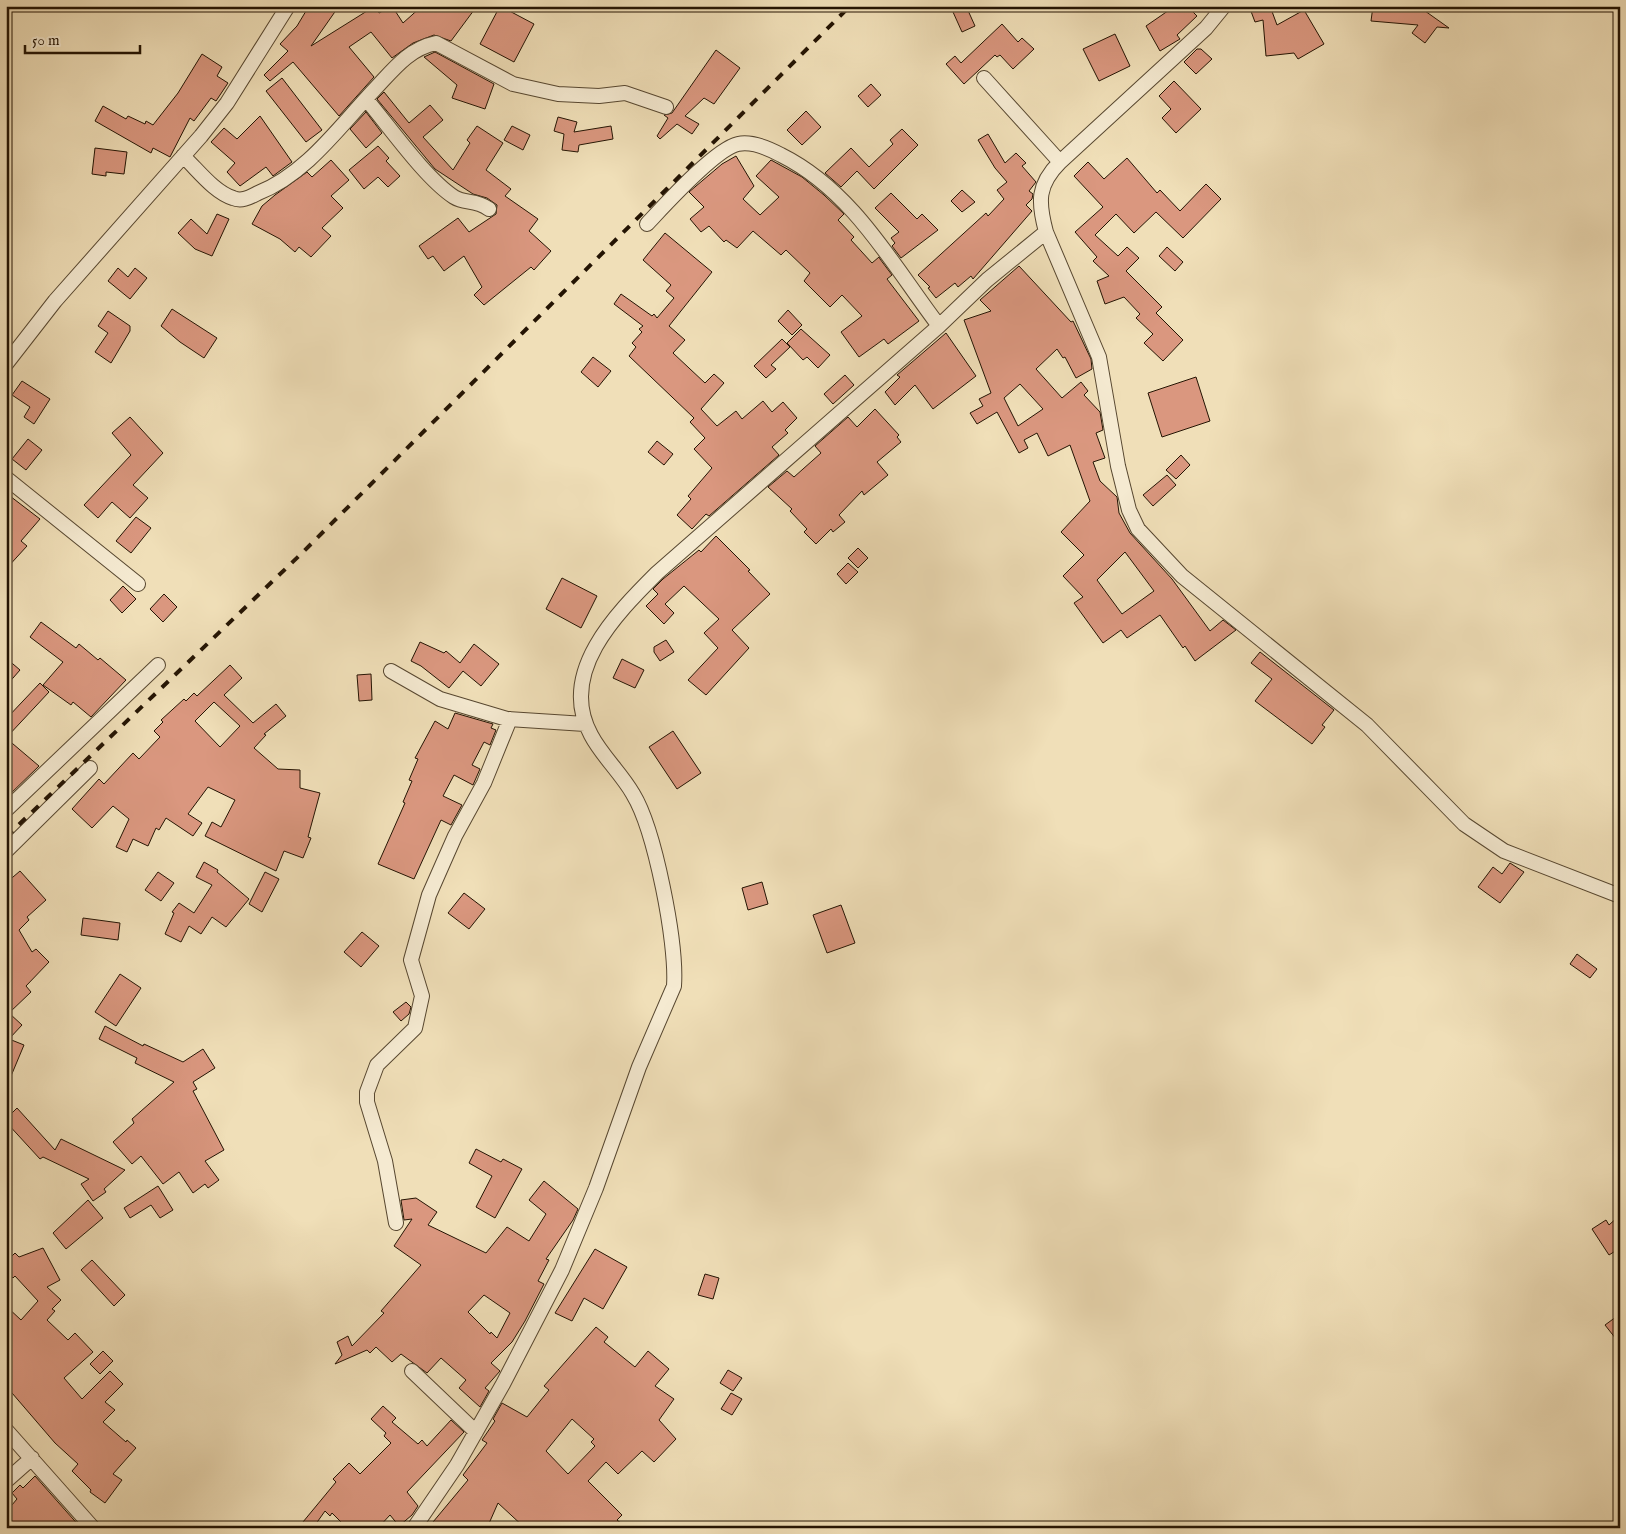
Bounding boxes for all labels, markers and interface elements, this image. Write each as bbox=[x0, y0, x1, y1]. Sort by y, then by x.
scale bar bbox=[25, 22, 140, 54]
text: 50 m bbox=[32, 31, 60, 50]

